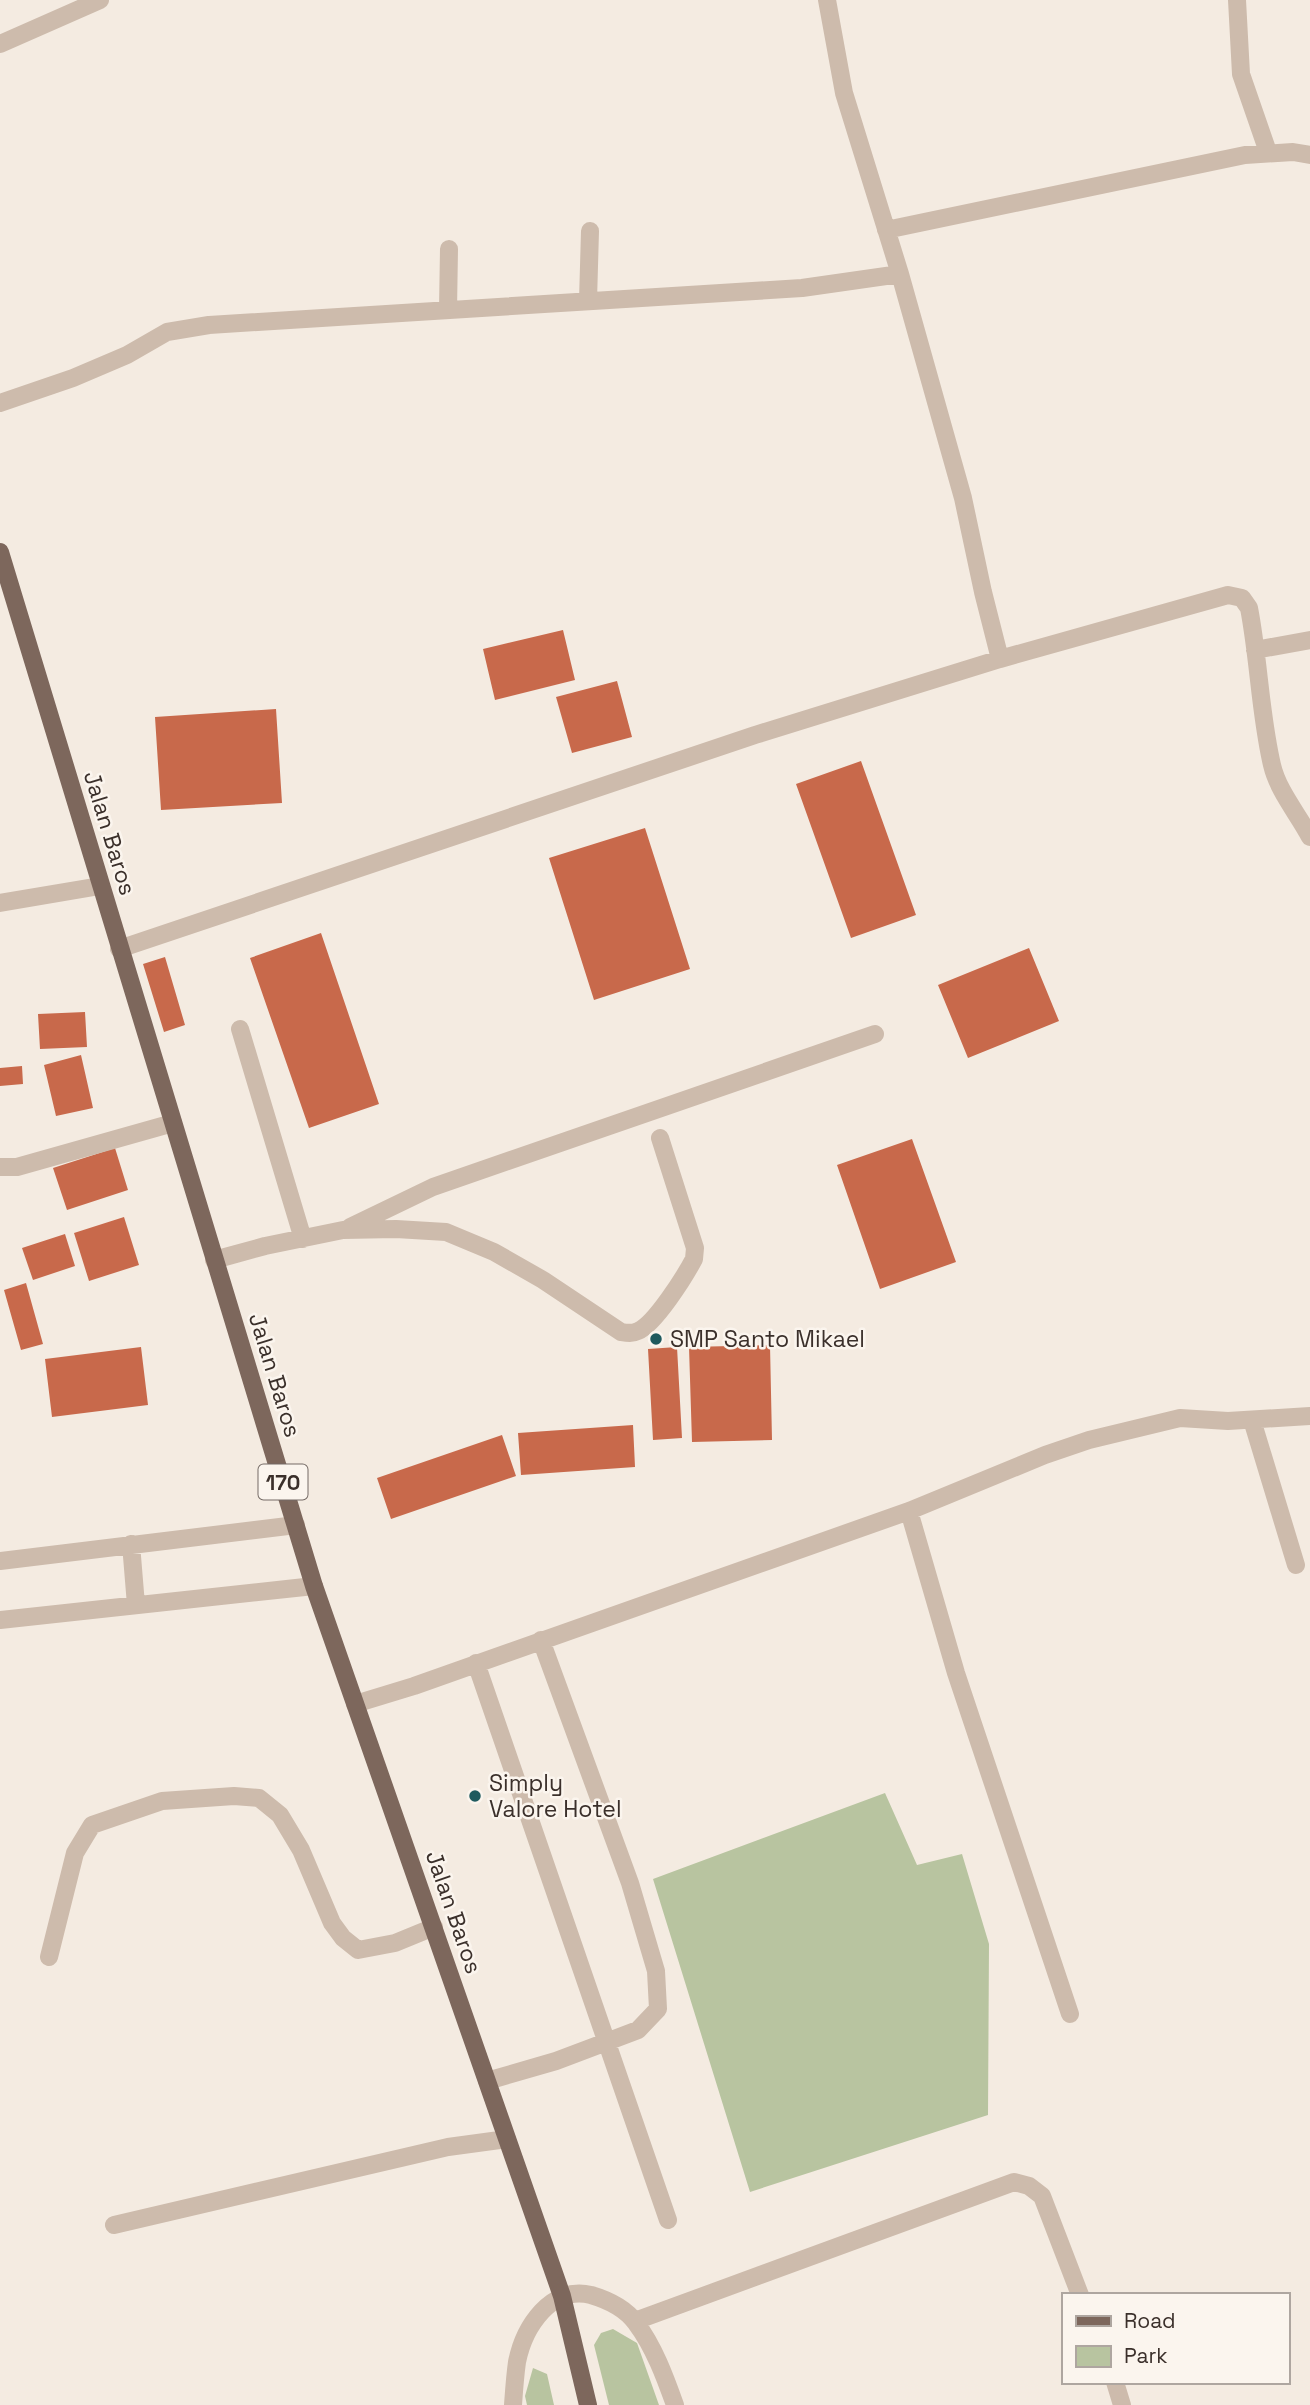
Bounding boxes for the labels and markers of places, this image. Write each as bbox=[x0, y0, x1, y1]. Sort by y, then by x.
place label: SMP Santo Mikael bbox=[670, 1324, 865, 1354]
marker: SMP Santo Mikael bbox=[648, 1331, 664, 1347]
place label: Simply Valore Hotel bbox=[489, 1768, 622, 1824]
marker: Simply Valore Hotel bbox=[467, 1788, 483, 1804]

